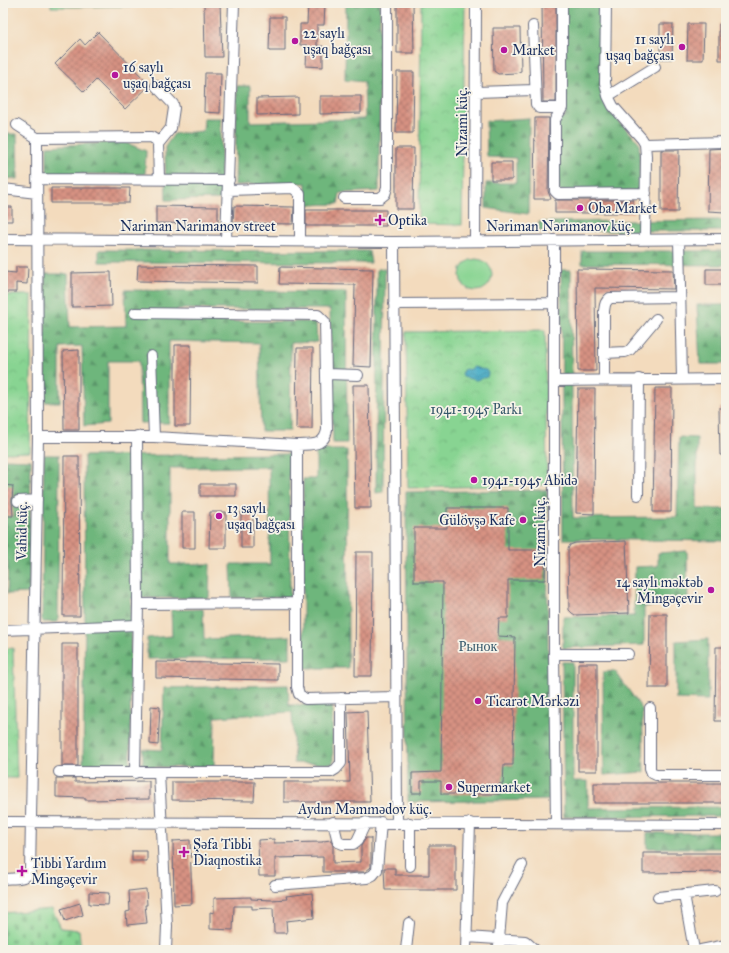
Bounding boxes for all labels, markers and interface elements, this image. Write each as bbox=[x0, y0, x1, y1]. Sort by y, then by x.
place label: 22 saylı uşaq bağçası bbox=[303, 25, 371, 59]
place label: 11 saylı uşaq bağçası bbox=[606, 31, 674, 65]
marker: 22 saylı uşaq bağçası bbox=[290, 36, 300, 46]
place label: Market bbox=[512, 42, 555, 59]
marker: 11 saylı uşaq bağçası bbox=[677, 42, 687, 52]
marker: Market bbox=[499, 45, 509, 55]
place label: 16 saylı uşaq bağçası bbox=[123, 59, 191, 93]
marker: 16 saylı uşaq bağçası bbox=[110, 70, 120, 80]
street label: Nizami küç. bbox=[454, 87, 471, 157]
place label: Oba Market bbox=[588, 200, 657, 217]
marker: Oba Market bbox=[575, 203, 585, 213]
place label: Optika bbox=[388, 212, 427, 229]
marker: Optika bbox=[375, 215, 385, 225]
street label: Nariman Narimanov street bbox=[120, 218, 276, 235]
street label: Nəriman Nərimanov küç. bbox=[486, 218, 634, 235]
park label: 1941-1945 Parkı bbox=[430, 401, 522, 418]
place label: 1941-1945 Abidə bbox=[482, 472, 578, 489]
marker: 1941-1945 Abidə bbox=[469, 475, 479, 485]
street label: Nizami küç. bbox=[532, 497, 549, 567]
place label: 13 saylı uşaq bağçası bbox=[227, 500, 295, 534]
street label: Vahid küç. bbox=[13, 501, 31, 562]
marker: 13 saylı uşaq bağçası bbox=[214, 511, 224, 521]
place label: Gülövşə Kafe bbox=[439, 512, 515, 529]
marker: Gülövşə Kafe bbox=[518, 515, 528, 525]
place label: 14 saylı məktəb Mingəçevir bbox=[616, 574, 704, 607]
marker: 14 saylı məktəb Mingəçevir bbox=[706, 585, 716, 595]
park label: Рынок bbox=[459, 638, 497, 655]
place label: Ticarət Mərkəzi bbox=[486, 693, 580, 710]
marker: Ticarət Mərkəzi bbox=[473, 696, 483, 706]
place label: Supermarket bbox=[457, 779, 531, 796]
marker: Supermarket bbox=[444, 782, 454, 792]
street label: Aydın Məmmədov küç. bbox=[297, 801, 432, 818]
place label: Şəfa Tibbi Diaqnostika bbox=[193, 836, 262, 870]
marker: Şəfa Tibbi Diaqnostika bbox=[178, 846, 190, 858]
place label: Tibbi Yardım Mingəçevir bbox=[31, 855, 107, 888]
marker: Tibbi Yardım Mingəçevir bbox=[16, 865, 28, 877]

